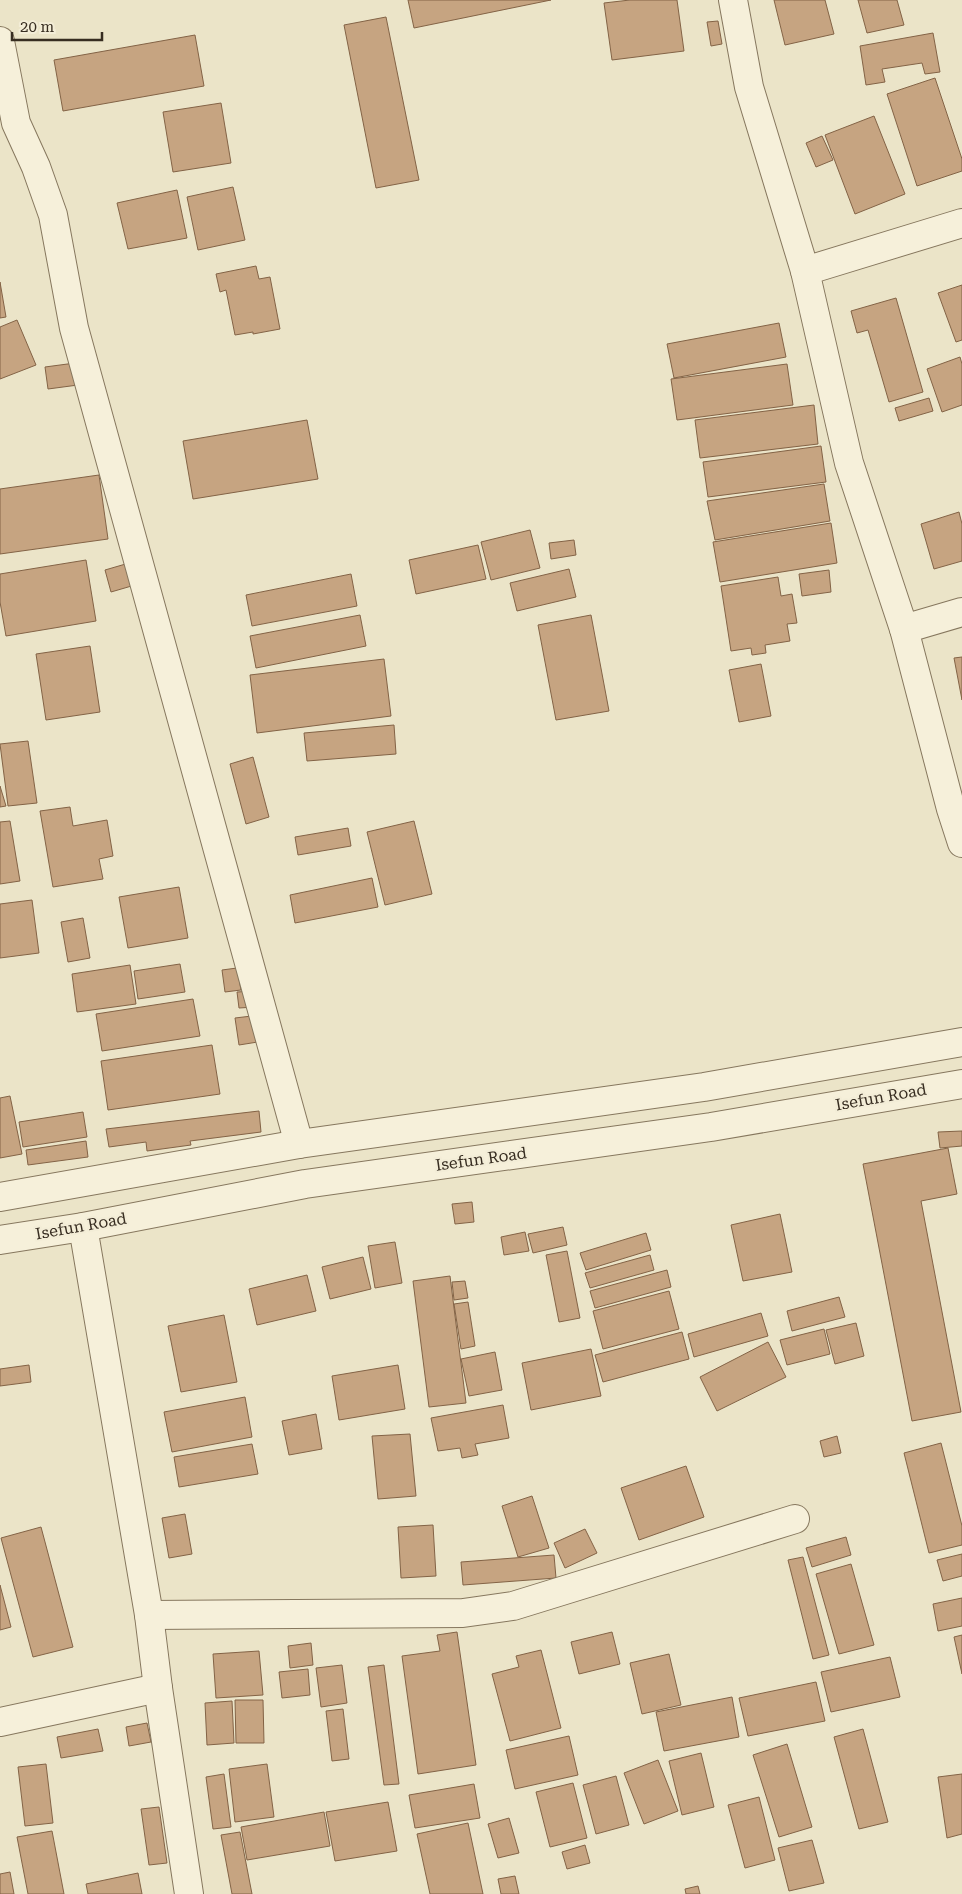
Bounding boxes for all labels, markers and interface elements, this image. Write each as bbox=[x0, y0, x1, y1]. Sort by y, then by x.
scale bar bbox=[12, 10, 102, 42]
text: 20 m bbox=[20, 18, 55, 36]
street label: Isefun Road bbox=[834, 1080, 928, 1114]
street label: Isefun Road bbox=[434, 1143, 528, 1175]
street label: Isefun Road bbox=[34, 1209, 128, 1243]

